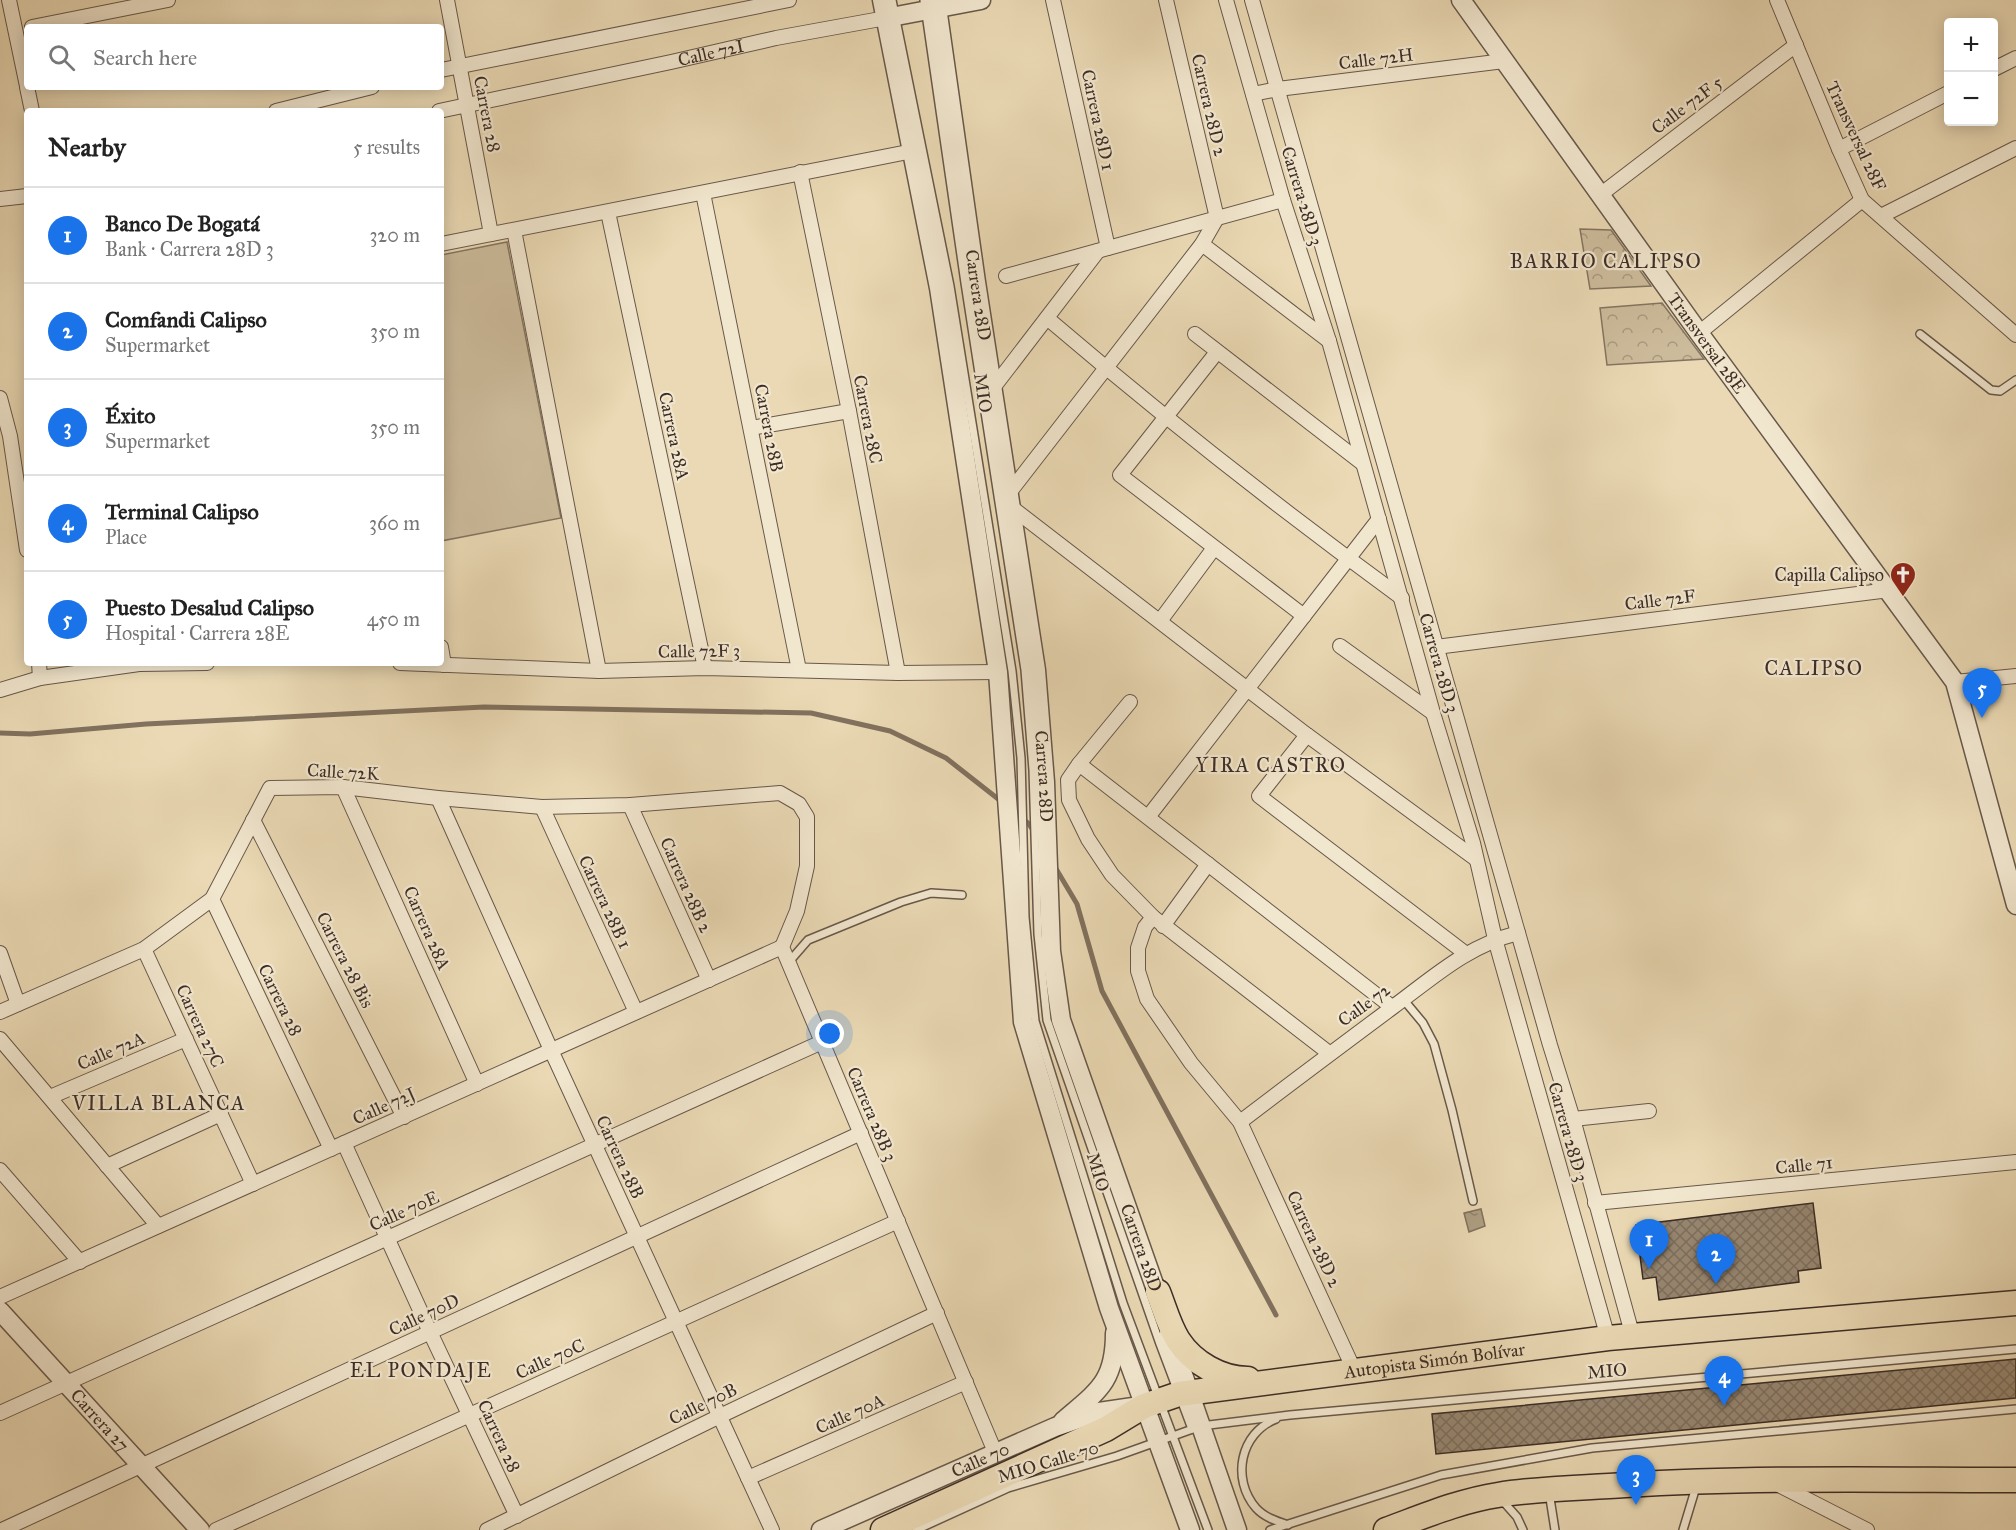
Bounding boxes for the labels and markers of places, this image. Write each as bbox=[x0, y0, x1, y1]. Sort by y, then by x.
church icon: Capilla Calipso bbox=[1888, 560, 1918, 598]
place label: Capilla Calipso bbox=[1774, 564, 1884, 586]
pin: 5 bbox=[1962, 668, 2002, 718]
pin: 1 bbox=[1630, 1220, 1668, 1269]
pin: 2 bbox=[1696, 1234, 1736, 1284]
pin: 4 bbox=[1704, 1356, 1744, 1406]
pin: 3 bbox=[1616, 1456, 1656, 1505]

